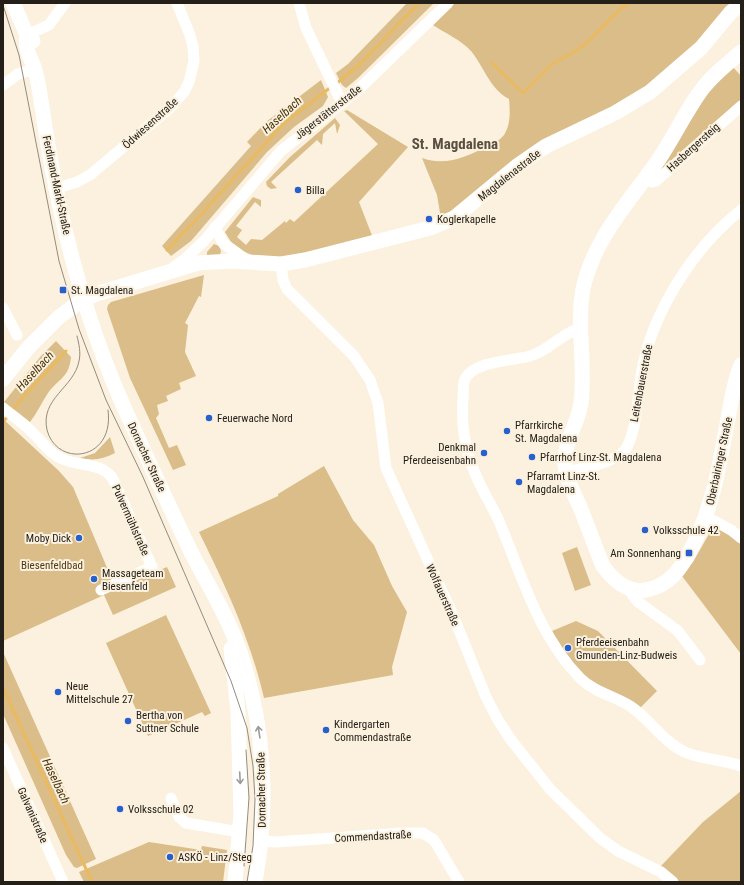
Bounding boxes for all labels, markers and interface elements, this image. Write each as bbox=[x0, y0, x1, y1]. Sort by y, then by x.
street label: Jägerstätterstraße bbox=[293, 82, 364, 142]
water label: Haselbach bbox=[259, 93, 305, 136]
street label: Ödwiesenstraße bbox=[120, 95, 181, 152]
street label: Hasbergersteig bbox=[664, 120, 722, 174]
street label: Ferdinand-Markl-Straße bbox=[40, 134, 73, 236]
district label: St. Magdalena bbox=[412, 135, 498, 153]
street label: Magdalenastraße bbox=[476, 147, 543, 204]
place label: Billa bbox=[306, 184, 325, 197]
marker: Billa bbox=[293, 185, 303, 195]
place label: Koglerkapelle bbox=[437, 213, 496, 226]
marker: Koglerkapelle bbox=[424, 214, 434, 224]
place label: St. Magdalena bbox=[71, 284, 133, 297]
marker: St. Magdalena bbox=[58, 285, 68, 295]
street label: Leitenbauerstraße bbox=[628, 343, 655, 423]
water label: Haselbach bbox=[13, 348, 57, 394]
place label: Feuerwache Nord bbox=[217, 412, 293, 425]
marker: Feuerwache Nord bbox=[204, 413, 214, 423]
street label: Oberbairinger Straße bbox=[704, 416, 735, 506]
place label: Pfarrkirche St. Magdalena bbox=[515, 419, 577, 445]
street label: Dornacher Straße bbox=[125, 420, 168, 494]
marker: Pfarrkirche St. Magdalena bbox=[502, 426, 512, 436]
place label: Denkmal Pferdeeisenbahn bbox=[403, 441, 476, 467]
marker: Denkmal Pferdeeisenbahn bbox=[479, 448, 489, 458]
place label: Pfarrhof Linz-St. Magdalena bbox=[540, 451, 661, 464]
marker: Pfarrhof Linz-St. Magdalena bbox=[527, 452, 537, 462]
place label: Pfarramt Linz-St. Magdalena bbox=[527, 470, 600, 496]
marker: Pfarramt Linz-St. Magdalena bbox=[514, 477, 524, 487]
street label: Pulvermühlstraße bbox=[109, 483, 152, 558]
place label: Volksschule 42 bbox=[653, 524, 719, 537]
marker: Volksschule 42 bbox=[640, 525, 650, 535]
place label: Moby Dick bbox=[26, 532, 71, 545]
marker: Moby Dick bbox=[74, 533, 84, 543]
place label: Am Sonnenhang bbox=[610, 547, 681, 560]
marker: Am Sonnenhang bbox=[684, 548, 694, 558]
park label: Biesenfeldbad bbox=[21, 559, 83, 572]
street label: Wolfauerstraße bbox=[423, 562, 462, 628]
place label: Massageteam Biesenfeld bbox=[102, 567, 163, 593]
marker: Massageteam Biesenfeld bbox=[89, 574, 99, 584]
place label: Pferdeeisenbahn Gmunden-Linz-Budweis bbox=[576, 636, 677, 662]
marker: Pferdeeisenbahn Gmunden-Linz-Budweis bbox=[563, 643, 573, 653]
place label: Neue Mittelschule 27 bbox=[66, 680, 133, 706]
marker: Neue Mittelschule 27 bbox=[53, 687, 63, 697]
place label: Bertha von Suttner Schule bbox=[136, 709, 199, 735]
marker: Bertha von Suttner Schule bbox=[123, 716, 133, 726]
place label: Kindergarten Commendastraße bbox=[334, 718, 411, 744]
marker: Kindergarten Commendastraße bbox=[321, 725, 331, 735]
one-way arrow bbox=[255, 726, 263, 739]
street label: Dornacher Straße bbox=[254, 752, 269, 828]
water label: Haselbach bbox=[39, 756, 73, 806]
one-way arrow bbox=[236, 771, 244, 784]
street label: Galvanistraße bbox=[14, 785, 51, 845]
place label: Volksschule 02 bbox=[128, 803, 194, 816]
marker: Volksschule 02 bbox=[115, 804, 125, 814]
street label: Commendastraße bbox=[334, 828, 412, 845]
place label: ASKÖ - Linz/Steg bbox=[178, 851, 252, 864]
marker: ASKÖ - Linz/Steg bbox=[165, 852, 175, 862]

